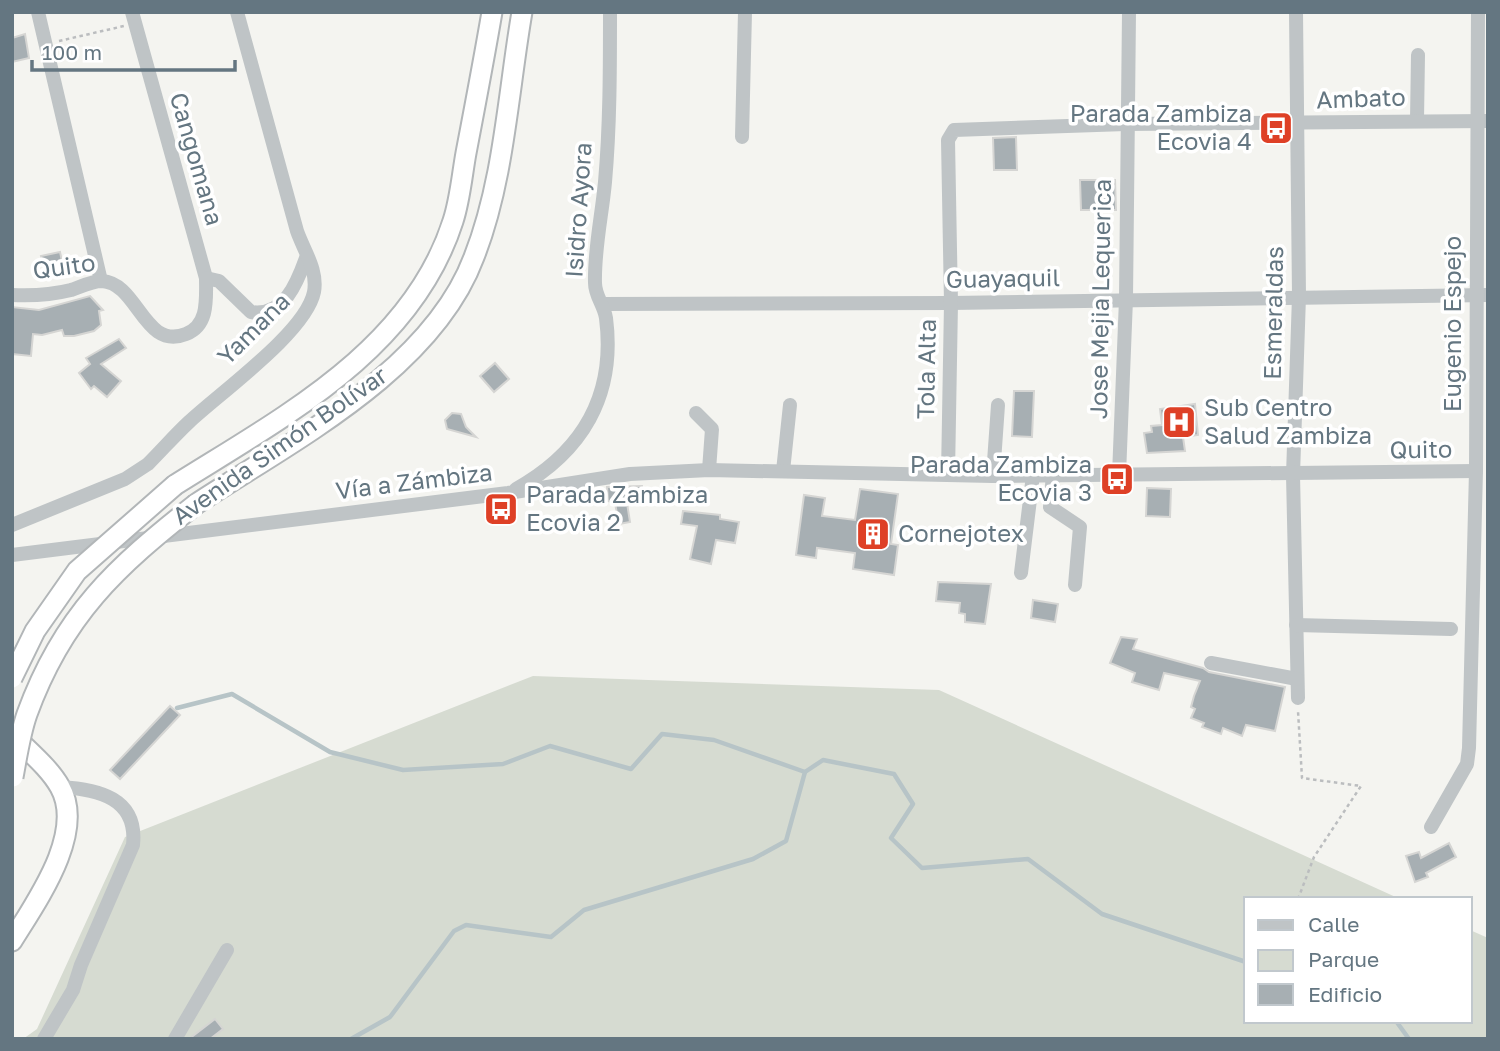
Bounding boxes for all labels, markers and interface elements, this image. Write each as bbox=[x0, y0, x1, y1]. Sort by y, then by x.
scale bar bbox=[32, 28, 234, 72]
text: 100 m bbox=[42, 39, 102, 65]
street label: Ambato bbox=[1316, 81, 1406, 114]
street label: Cangomana bbox=[165, 89, 230, 228]
place label: Parada Zambiza Ecovia 4 bbox=[1070, 98, 1252, 155]
bus stop icon: Parada Zambiza Ecovia 4 bbox=[1257, 109, 1295, 147]
street label: Isidro Ayora bbox=[558, 141, 597, 279]
street label: Jose Mejia Lequerica bbox=[1083, 179, 1116, 419]
street label: Eugenio Espejo bbox=[1437, 236, 1466, 412]
street label: Esmeraldas bbox=[1257, 246, 1288, 380]
street label: Quito bbox=[31, 247, 97, 284]
street label: Guayaquil bbox=[946, 262, 1060, 293]
street label: Yamana bbox=[211, 286, 295, 370]
street label: Tola Alta bbox=[910, 319, 941, 419]
street label: Avenida Simón Bolívar bbox=[166, 360, 392, 530]
place label: Sub Centro Salud Zambiza bbox=[1204, 392, 1372, 449]
hospital icon: Sub Centro Salud Zambiza bbox=[1160, 403, 1198, 441]
street label: Quito bbox=[1389, 433, 1453, 464]
place label: Parada Zambiza Ecovia 3 bbox=[910, 449, 1092, 506]
street label: Vía a Zámbiza bbox=[334, 457, 494, 505]
bus stop icon: Parada Zambiza Ecovia 3 bbox=[1098, 460, 1136, 498]
place label: Parada Zambiza Ecovia 2 bbox=[526, 479, 708, 536]
bus stop icon: Parada Zambiza Ecovia 2 bbox=[482, 490, 520, 528]
building icon: Cornejotex bbox=[854, 515, 892, 553]
place label: Cornejotex bbox=[898, 518, 1024, 547]
legend bbox=[1244, 897, 1472, 1023]
text: Calle bbox=[1308, 911, 1360, 937]
text: Parque bbox=[1308, 946, 1379, 972]
text: Edificio bbox=[1308, 981, 1382, 1007]

